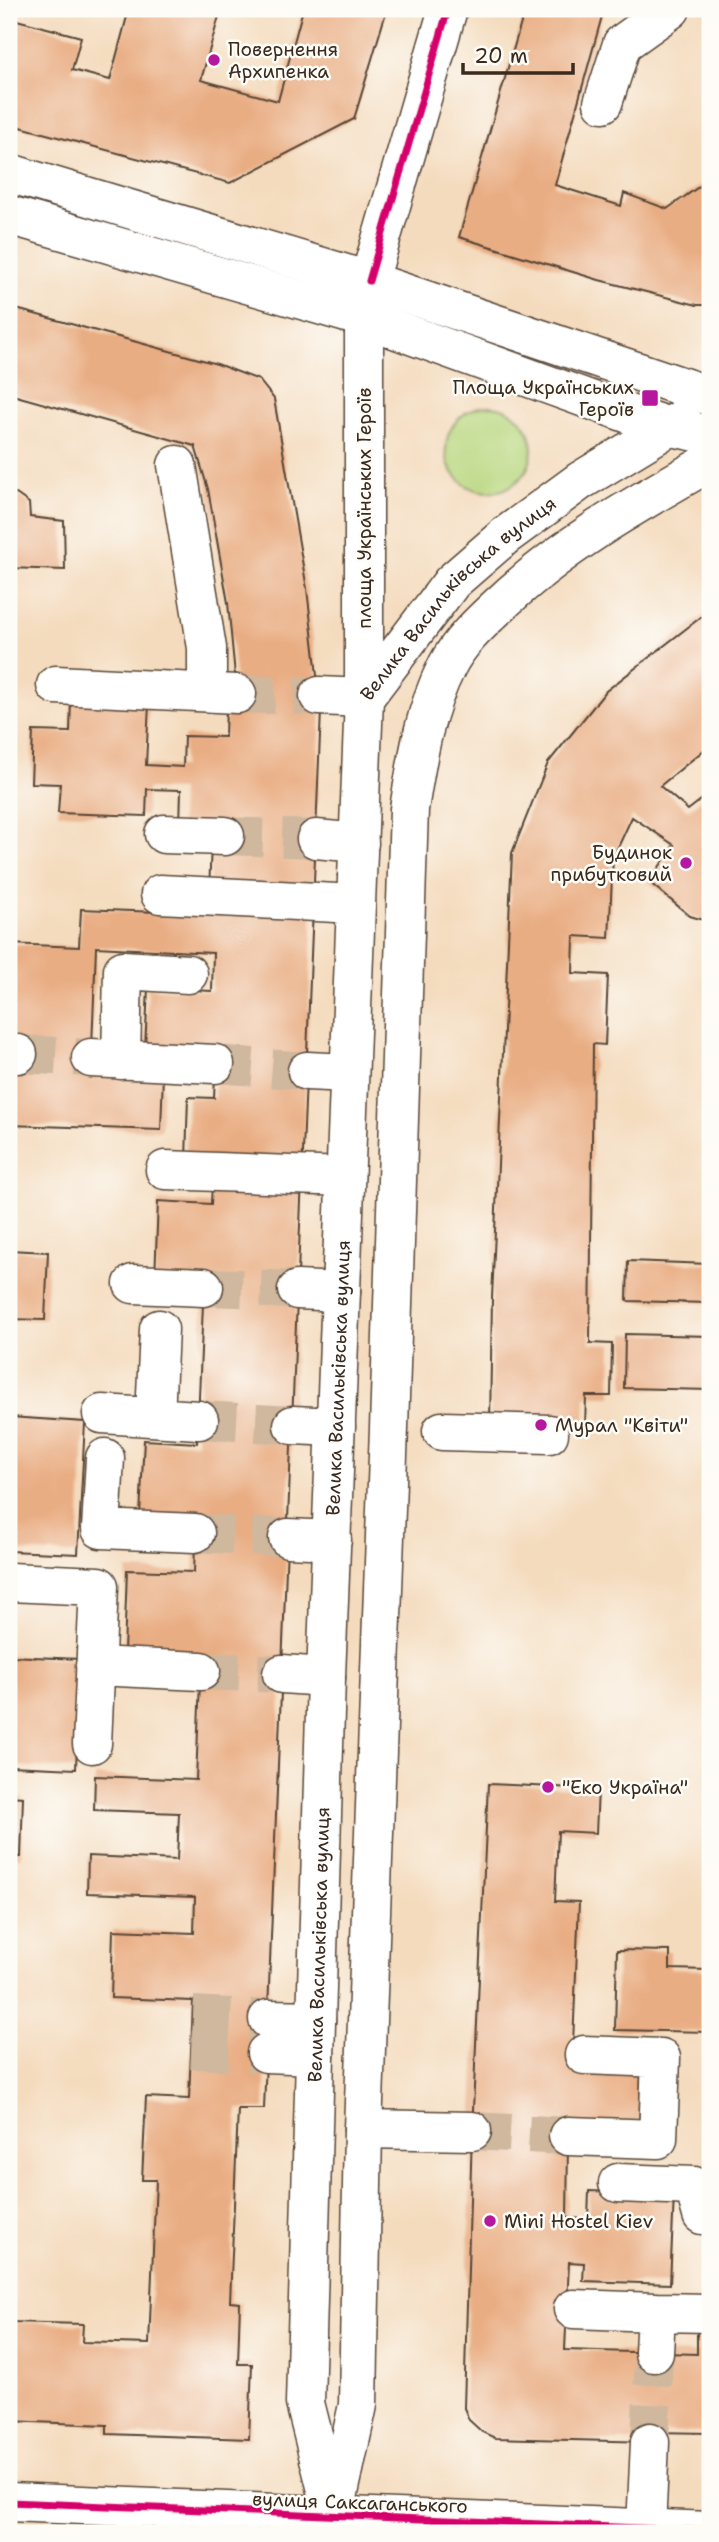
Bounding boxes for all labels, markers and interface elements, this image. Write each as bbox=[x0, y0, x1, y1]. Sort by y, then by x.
scale bar bbox=[463, 32, 574, 76]
place label: Повернення Архипенка bbox=[228, 37, 338, 84]
text: 20 m bbox=[474, 42, 528, 70]
marker: Повернення Архипенка bbox=[206, 52, 222, 68]
place label: Площа Українських Героїв bbox=[453, 375, 634, 422]
street label: площа Українських Героїв bbox=[352, 387, 377, 629]
marker: Площа Українських Героїв bbox=[640, 388, 660, 408]
street label: Велика Васильківська вулиця bbox=[355, 491, 561, 706]
place label: Будинок прибутковий bbox=[551, 840, 672, 887]
marker: Будинок прибутковий bbox=[678, 855, 694, 871]
street label: Велика Васильківська вулиця bbox=[320, 1240, 356, 1516]
place label: Мурал "Квіти" bbox=[555, 1413, 688, 1438]
marker: Мурал "Квіти" bbox=[533, 1417, 549, 1433]
place label: "Еко Україна" bbox=[562, 1775, 688, 1800]
marker: "Еко Україна" bbox=[540, 1779, 556, 1795]
street label: Велика Васильківська вулиця bbox=[302, 1806, 335, 2083]
place label: Mini Hostel Kiev bbox=[504, 2209, 653, 2234]
marker: Mini Hostel Kiev bbox=[482, 2213, 498, 2229]
street label: вулиця Саксаганського bbox=[252, 2486, 468, 2519]

